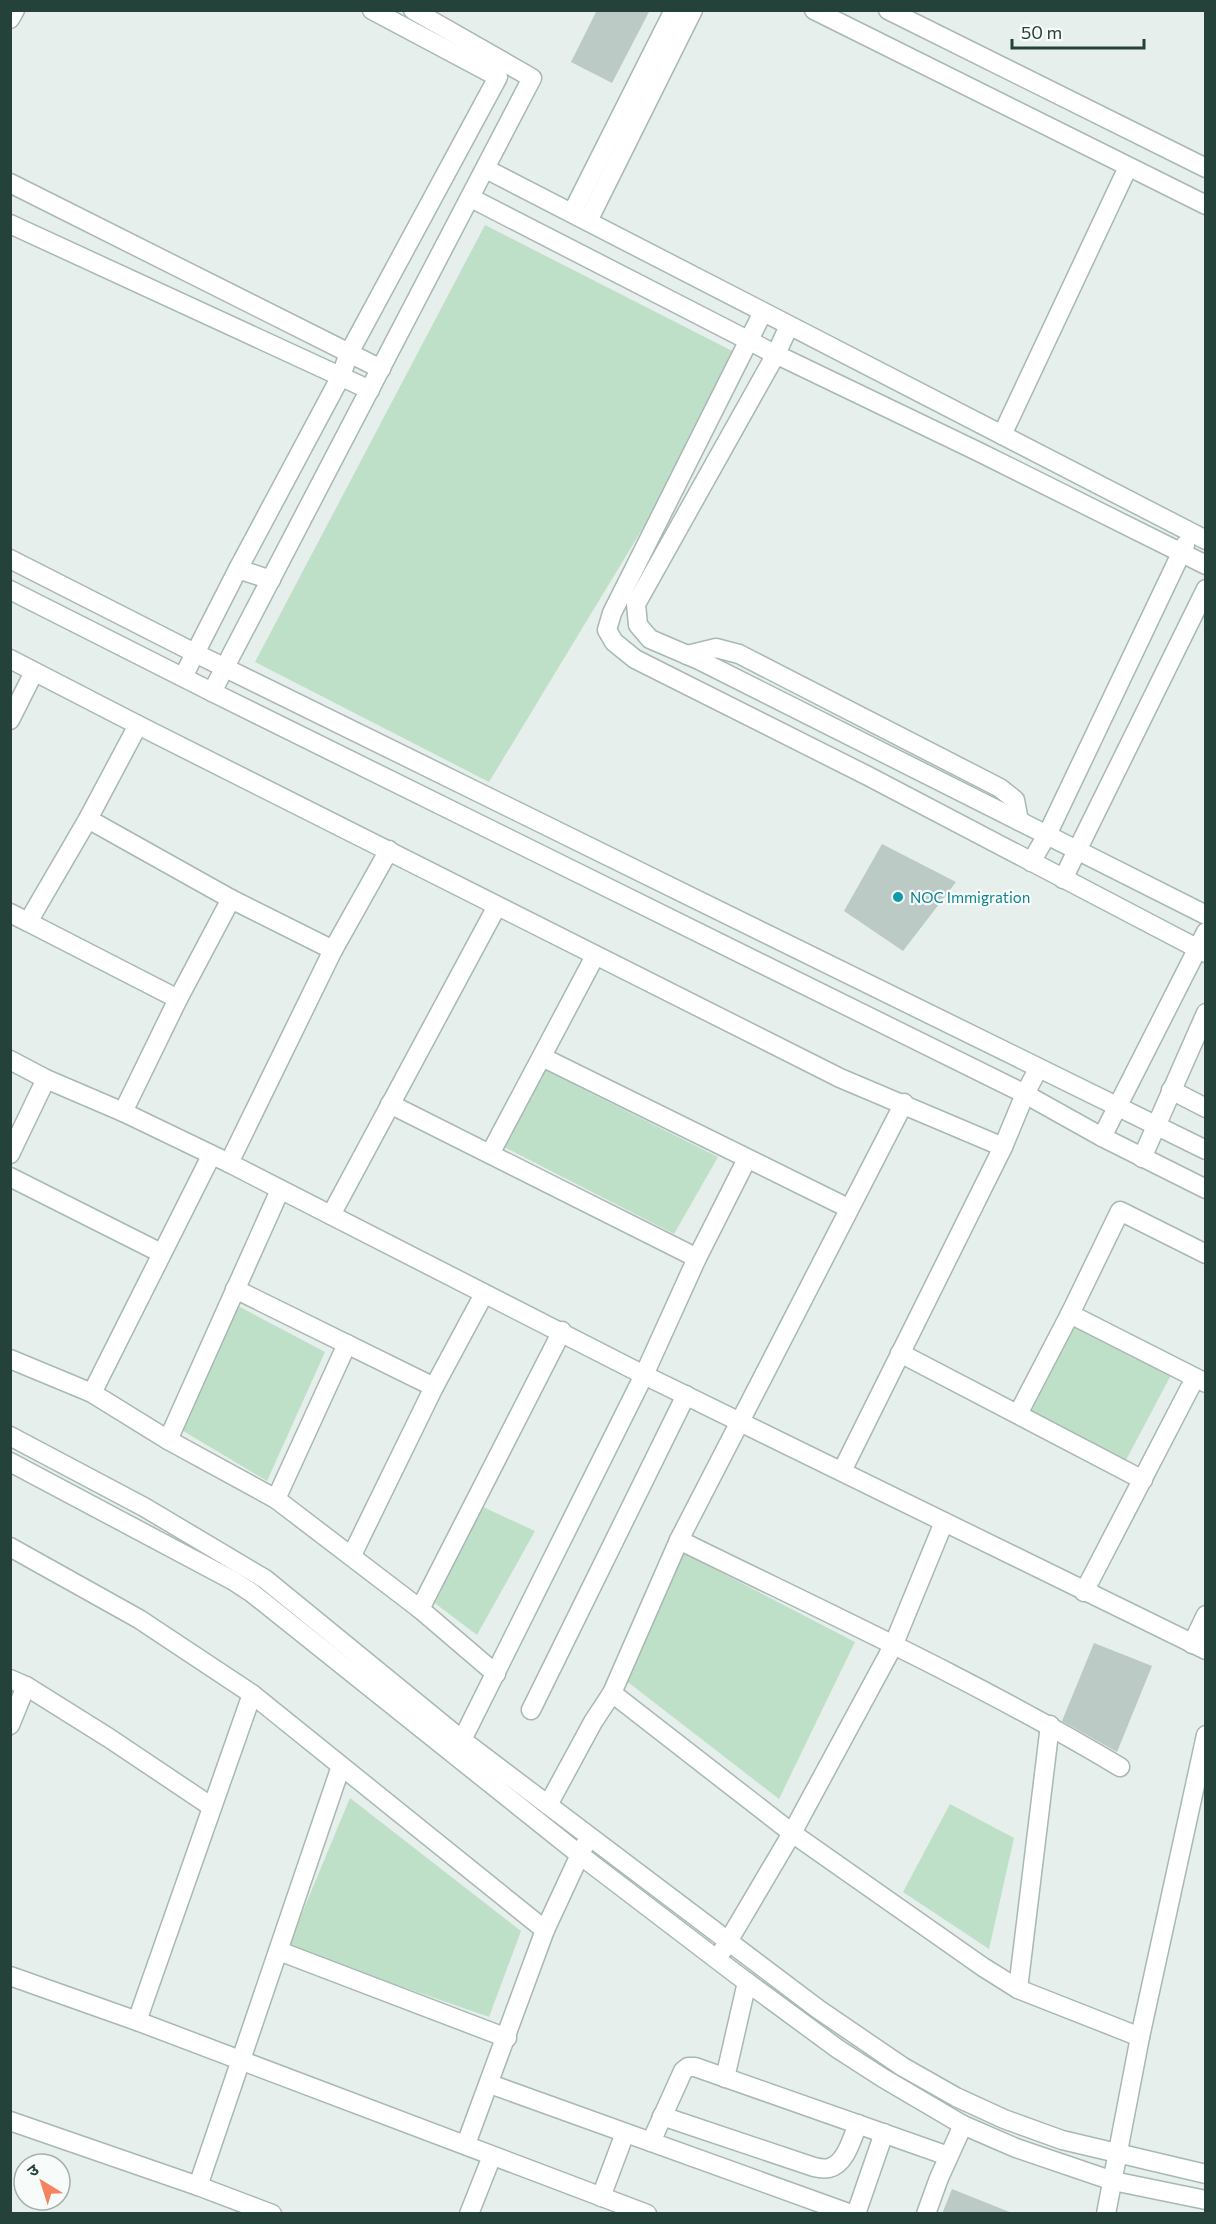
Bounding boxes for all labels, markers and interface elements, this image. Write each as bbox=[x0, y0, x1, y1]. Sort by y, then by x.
scale bar bbox=[1012, 12, 1144, 50]
text: 50 m bbox=[1021, 21, 1062, 43]
place label: NOC Immigration bbox=[910, 888, 1030, 906]
marker: NOC Immigration bbox=[891, 890, 905, 904]
north arrow bbox=[12, 2152, 72, 2212]
text: उ bbox=[23, 2159, 42, 2180]

